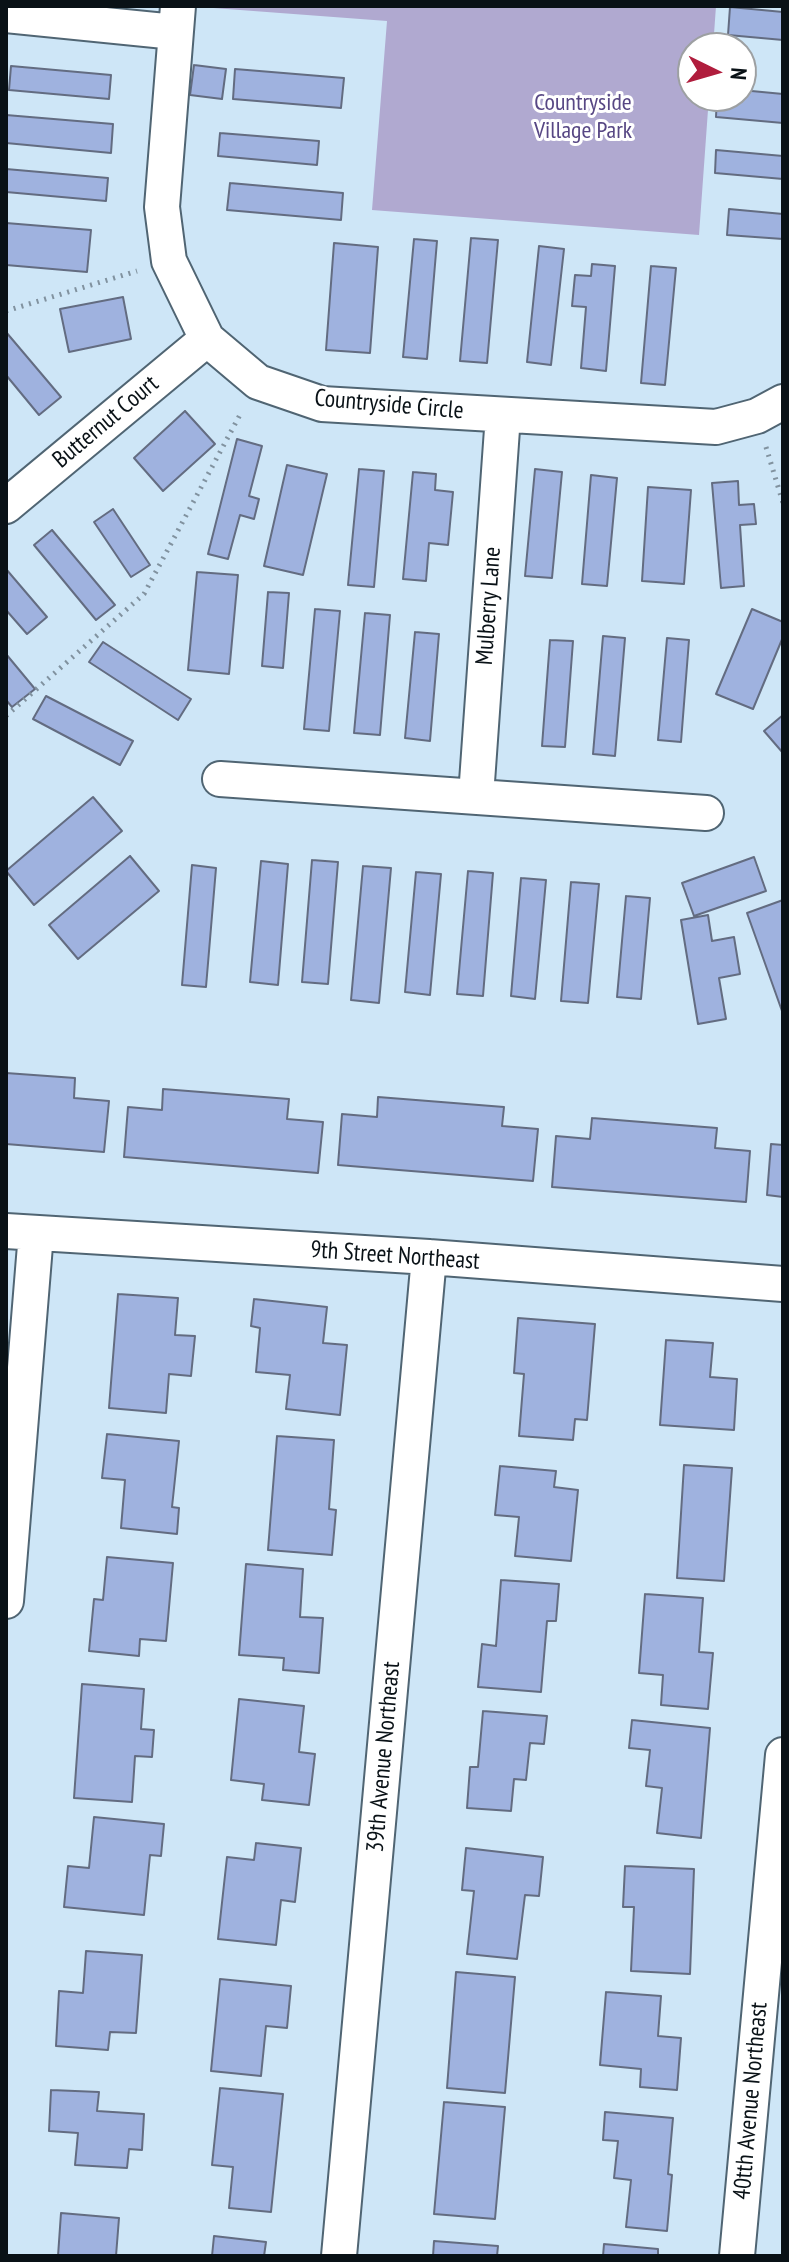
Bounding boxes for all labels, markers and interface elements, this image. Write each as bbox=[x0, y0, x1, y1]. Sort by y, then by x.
north arrow bbox=[677, 32, 757, 112]
text: N bbox=[724, 67, 753, 81]
park label: Countryside Village Park bbox=[534, 89, 632, 145]
street label: Butternut Court bbox=[47, 370, 165, 474]
street label: Countryside Circle bbox=[313, 384, 465, 426]
street label: Mulberry Lane bbox=[470, 546, 508, 666]
street label: 9th Street Northeast bbox=[309, 1236, 481, 1276]
street label: 39th Avenue Northeast bbox=[361, 1660, 407, 1854]
street label: 40tth Avenue Northeast bbox=[728, 2001, 774, 2201]

